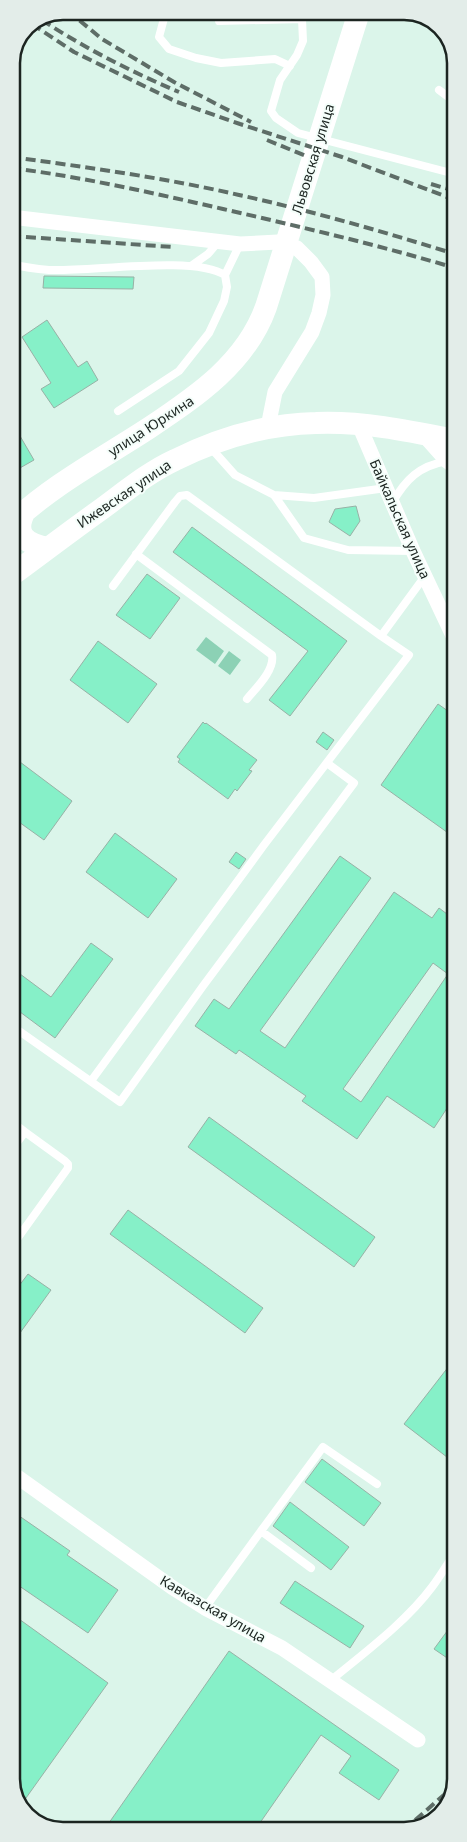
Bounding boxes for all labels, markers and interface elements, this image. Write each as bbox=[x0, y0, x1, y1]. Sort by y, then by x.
street label: Львовская улица bbox=[287, 101, 338, 217]
street label: улица Юркина bbox=[104, 391, 197, 460]
street label: Ижевская улица bbox=[73, 455, 175, 532]
street label: Байкальская улица bbox=[366, 456, 435, 582]
street label: Кавказская улица bbox=[157, 1571, 270, 1647]

